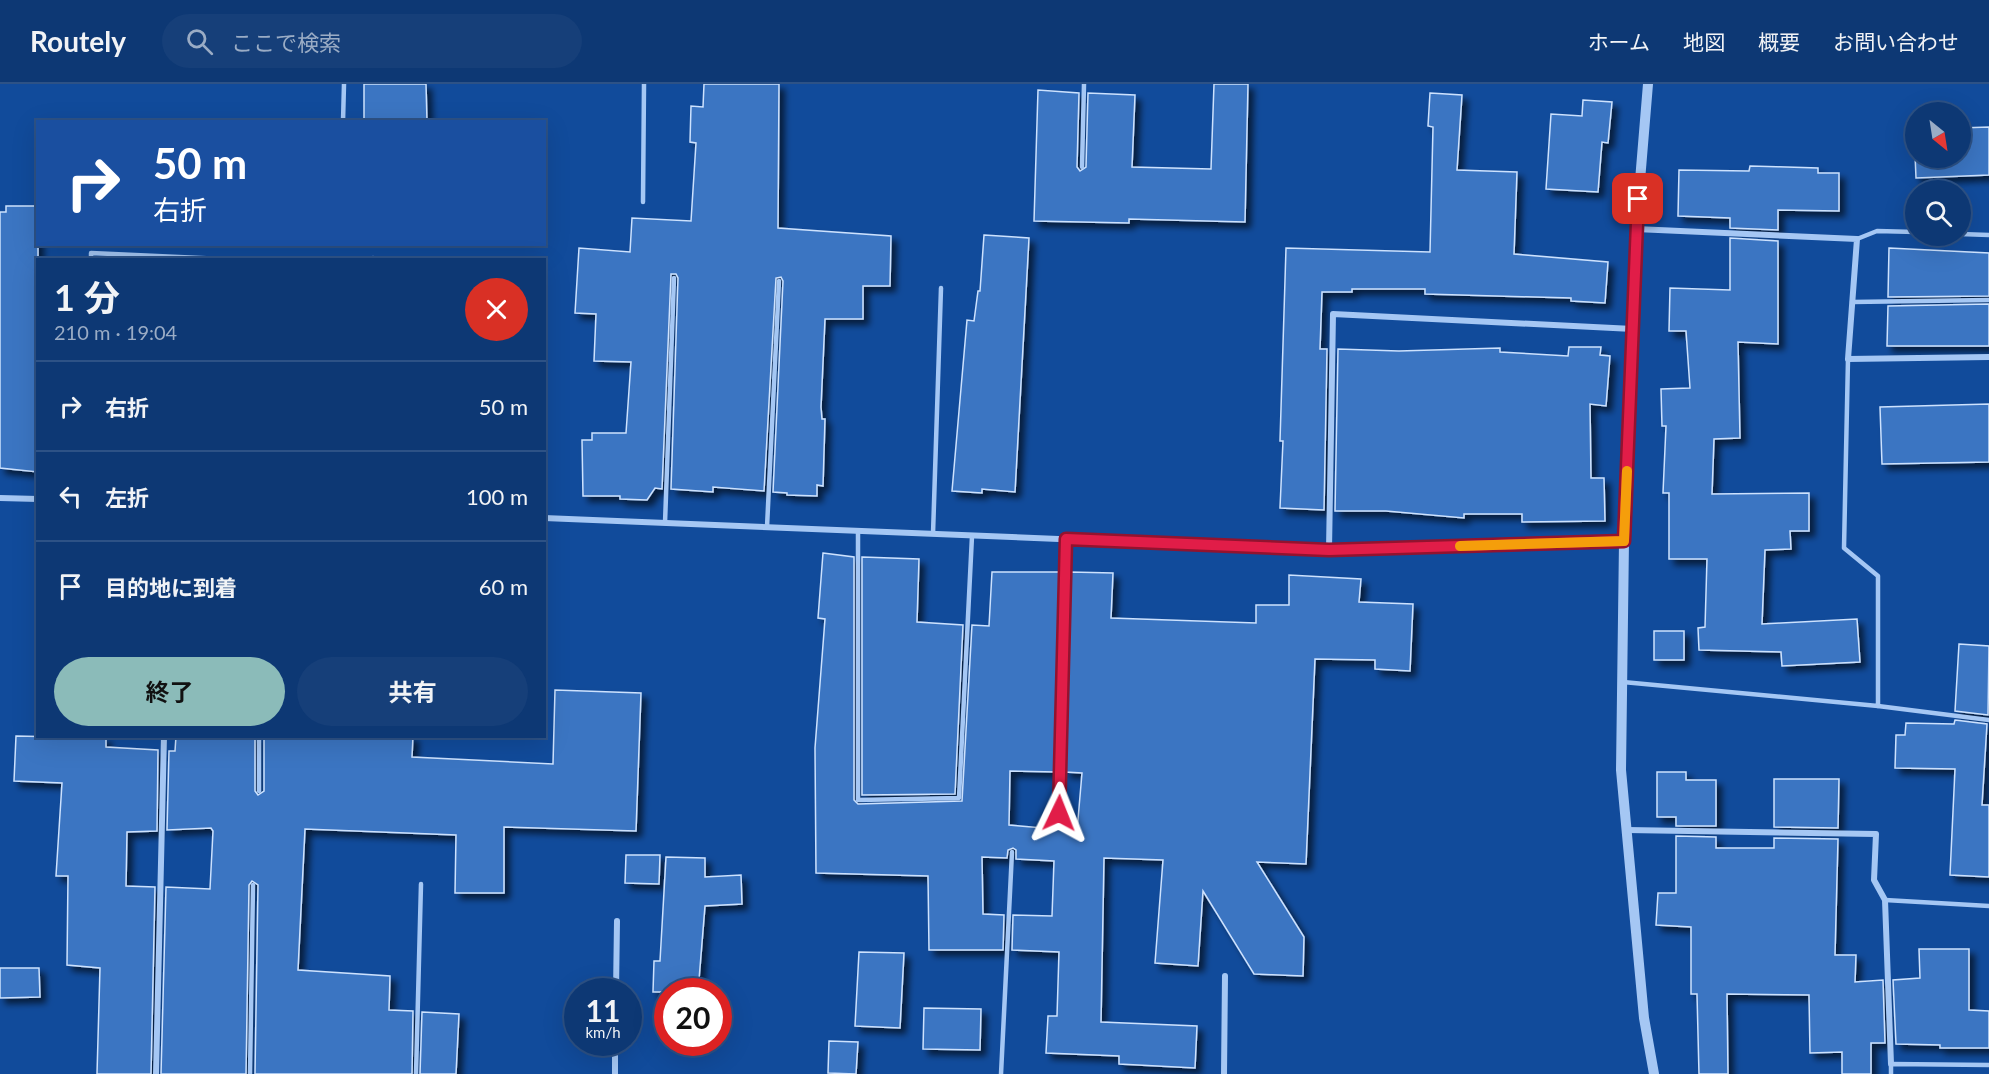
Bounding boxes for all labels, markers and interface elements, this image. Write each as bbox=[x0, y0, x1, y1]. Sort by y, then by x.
search box bbox=[162, 14, 582, 68]
text: Routely bbox=[30, 24, 126, 58]
icon: search bbox=[183, 25, 216, 58]
text: ここで検索 bbox=[231, 29, 341, 56]
text: ホーム bbox=[1588, 29, 1650, 54]
text: 地図 bbox=[1683, 29, 1725, 54]
text: 概要 bbox=[1758, 29, 1800, 54]
text: お問い合わせ bbox=[1833, 29, 1959, 54]
north arrow bbox=[1905, 102, 1971, 168]
map controls bbox=[1905, 102, 1971, 246]
text: 50 m bbox=[153, 138, 247, 188]
icon: right bbox=[54, 144, 132, 222]
pin bbox=[1612, 173, 1663, 224]
button: search bbox=[1905, 180, 1971, 246]
icon: arrive bbox=[1621, 182, 1654, 215]
text: 右折 bbox=[153, 193, 207, 226]
text: 1 分 bbox=[54, 275, 120, 319]
button: close bbox=[465, 278, 528, 341]
text: 210 m · 19:04 bbox=[54, 320, 177, 344]
icon: right bbox=[54, 390, 87, 423]
text: 50 m bbox=[479, 393, 528, 420]
text: 右折 bbox=[105, 394, 149, 421]
icon: left bbox=[54, 480, 87, 513]
text: 100 m bbox=[466, 483, 528, 510]
text: 左折 bbox=[105, 484, 149, 511]
icon: arrive bbox=[54, 570, 87, 603]
text: 60 m bbox=[479, 573, 528, 600]
text: 目的地に到着 bbox=[105, 574, 237, 601]
button: 終了 bbox=[54, 657, 285, 726]
button: 共有 bbox=[297, 657, 528, 726]
position arrow bbox=[1027, 781, 1091, 845]
speed limit sign: 20 bbox=[654, 978, 732, 1056]
text: 11 bbox=[586, 992, 620, 1028]
text: km/h bbox=[585, 1023, 621, 1041]

